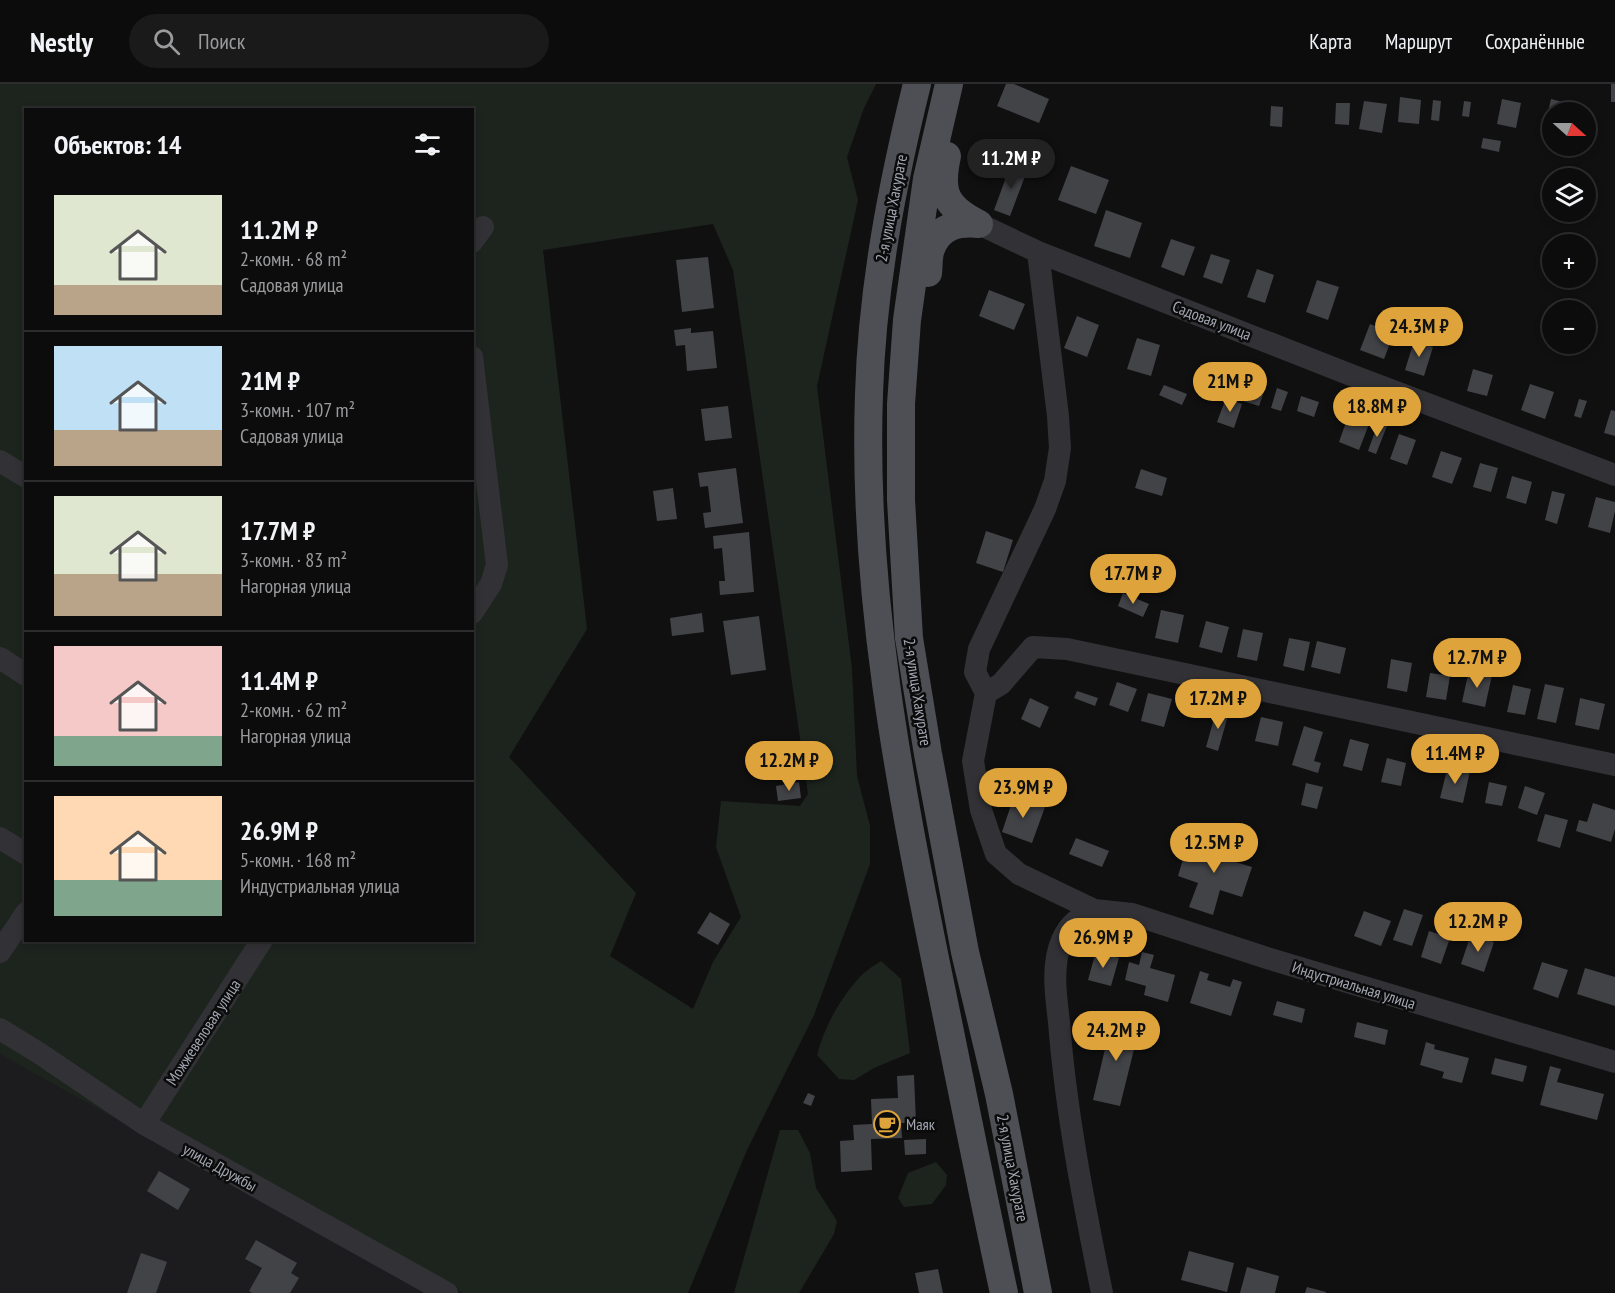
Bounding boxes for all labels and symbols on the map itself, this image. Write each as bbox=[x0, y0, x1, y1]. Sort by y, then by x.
north arrow bbox=[1542, 102, 1596, 156]
pin: 11.2M ₽ bbox=[956, 139, 1066, 190]
street label: 2-я улица Хакурате bbox=[871, 153, 911, 263]
street label: Садовая улица bbox=[1170, 296, 1254, 344]
pin: 24.3M ₽ bbox=[1364, 307, 1474, 358]
pin: 21M ₽ bbox=[1188, 362, 1272, 413]
pin: 18.8M ₽ bbox=[1322, 387, 1432, 438]
pin: 17.7M ₽ bbox=[1078, 554, 1188, 605]
street label: 2-я улица Хакурате bbox=[900, 637, 936, 747]
pin: 12.7M ₽ bbox=[1422, 638, 1532, 689]
pin: 17.2M ₽ bbox=[1163, 679, 1273, 730]
pin: 11.4M ₽ bbox=[1400, 734, 1510, 785]
pin: 12.2M ₽ bbox=[734, 741, 844, 792]
pin: 23.9M ₽ bbox=[968, 768, 1078, 819]
pin: 12.5M ₽ bbox=[1159, 823, 1269, 874]
pin: 12.2M ₽ bbox=[1423, 902, 1533, 953]
pin: 26.9M ₽ bbox=[1048, 918, 1158, 969]
street label: Индустриальная улица bbox=[1290, 957, 1418, 1013]
street label: Можжевеловая улица bbox=[161, 975, 245, 1089]
pin: 24.2M ₽ bbox=[1061, 1011, 1171, 1062]
cafe icon: Маяк bbox=[872, 1109, 902, 1139]
street label: 2-я улица Хакурате bbox=[993, 1113, 1033, 1223]
place label: Маяк bbox=[906, 1114, 936, 1134]
street label: улица Дружбы bbox=[180, 1138, 260, 1196]

